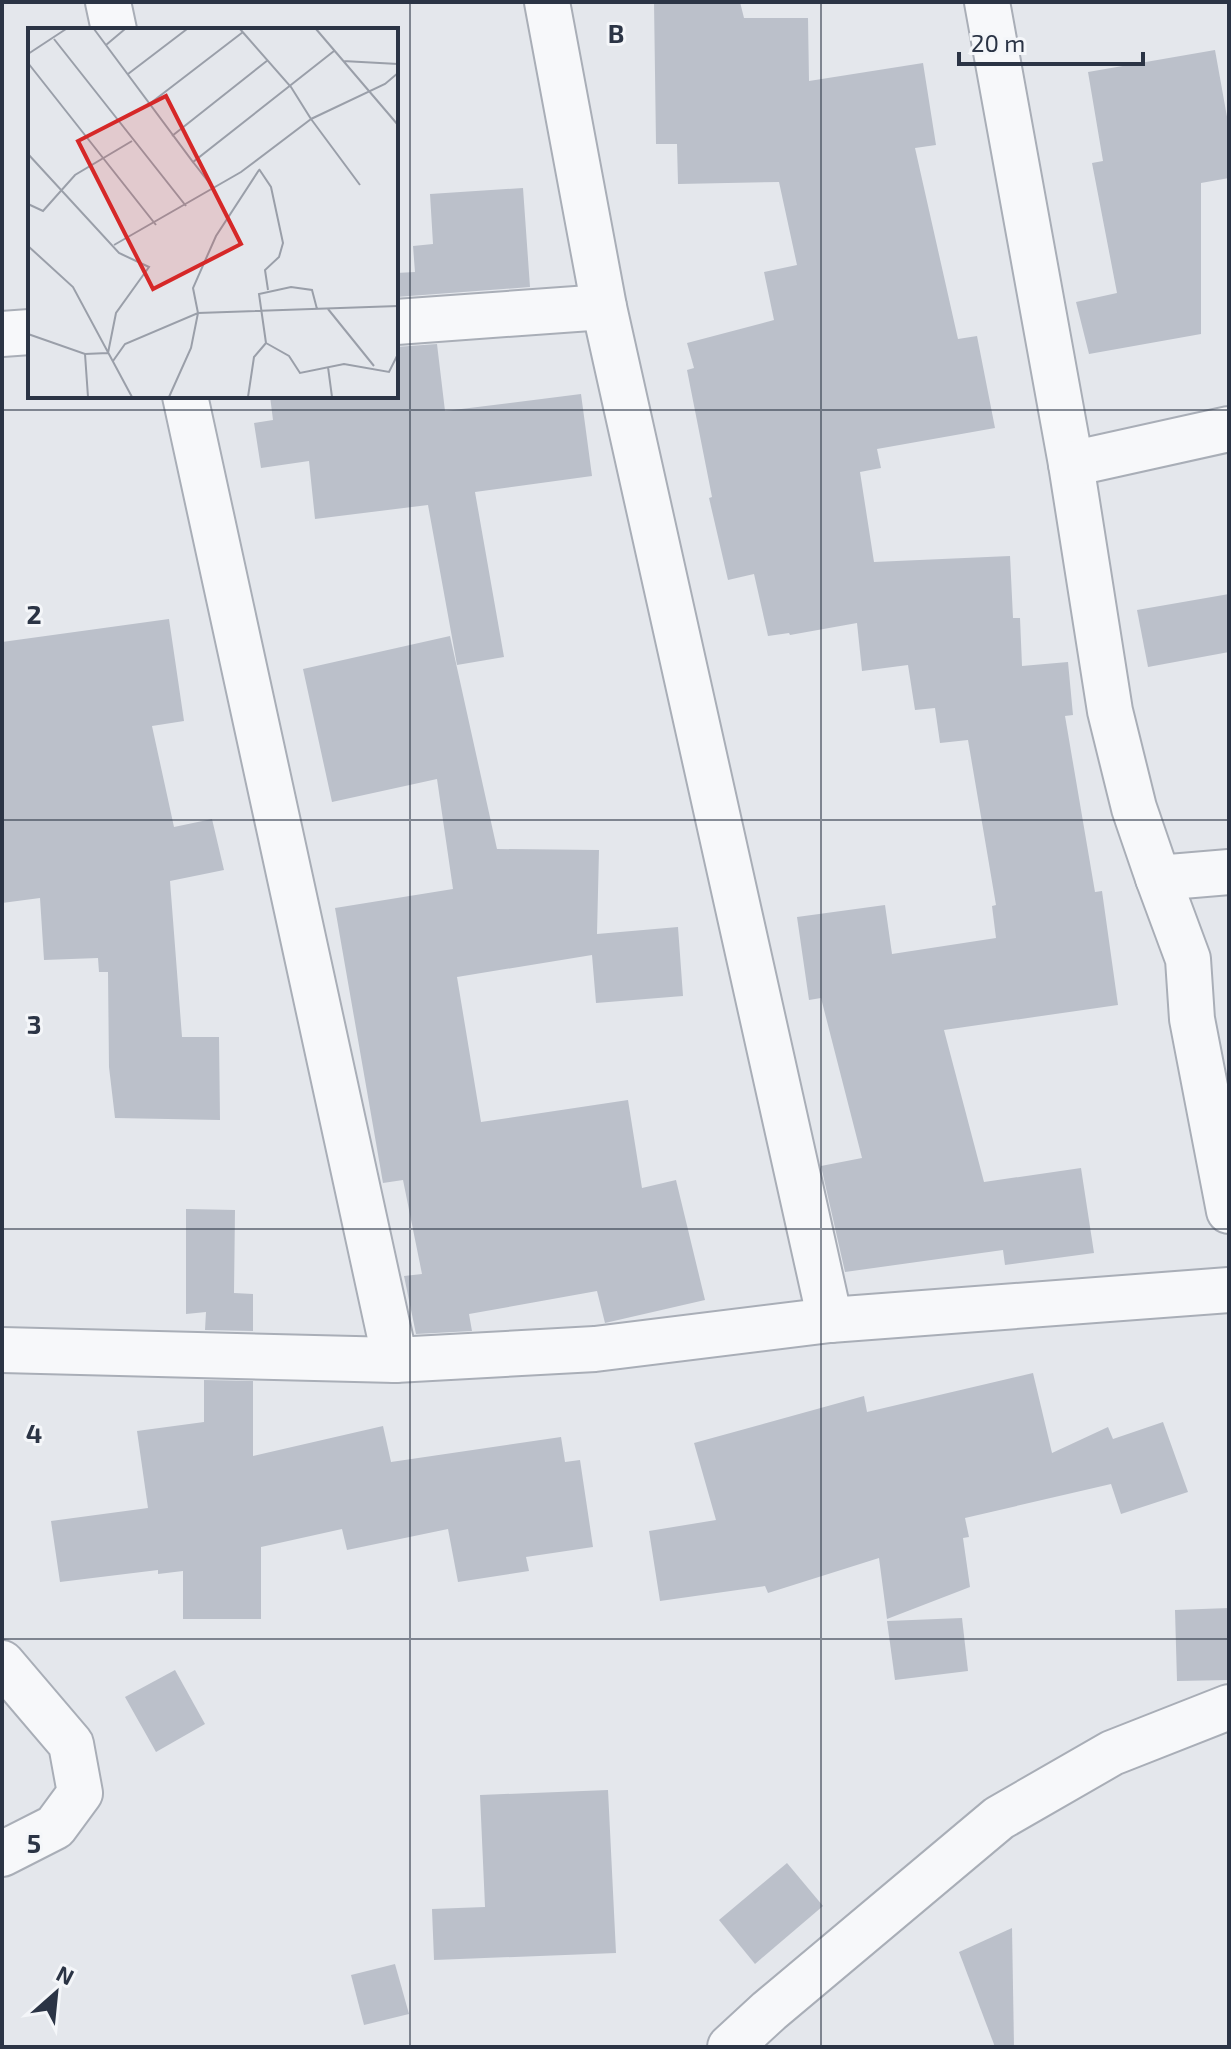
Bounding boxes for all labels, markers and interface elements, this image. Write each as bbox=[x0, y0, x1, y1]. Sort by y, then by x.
scale bar bbox=[959, 16, 1143, 66]
text: B bbox=[608, 17, 624, 48]
inset map bbox=[28, 28, 398, 398]
text: 20 m bbox=[971, 28, 1025, 57]
text: 2 bbox=[26, 598, 42, 629]
text: 3 bbox=[27, 1008, 41, 1039]
text: 4 bbox=[26, 1417, 42, 1448]
text: 5 bbox=[27, 1827, 41, 1858]
north arrow bbox=[16, 1953, 96, 2033]
text: N bbox=[53, 1959, 79, 1989]

